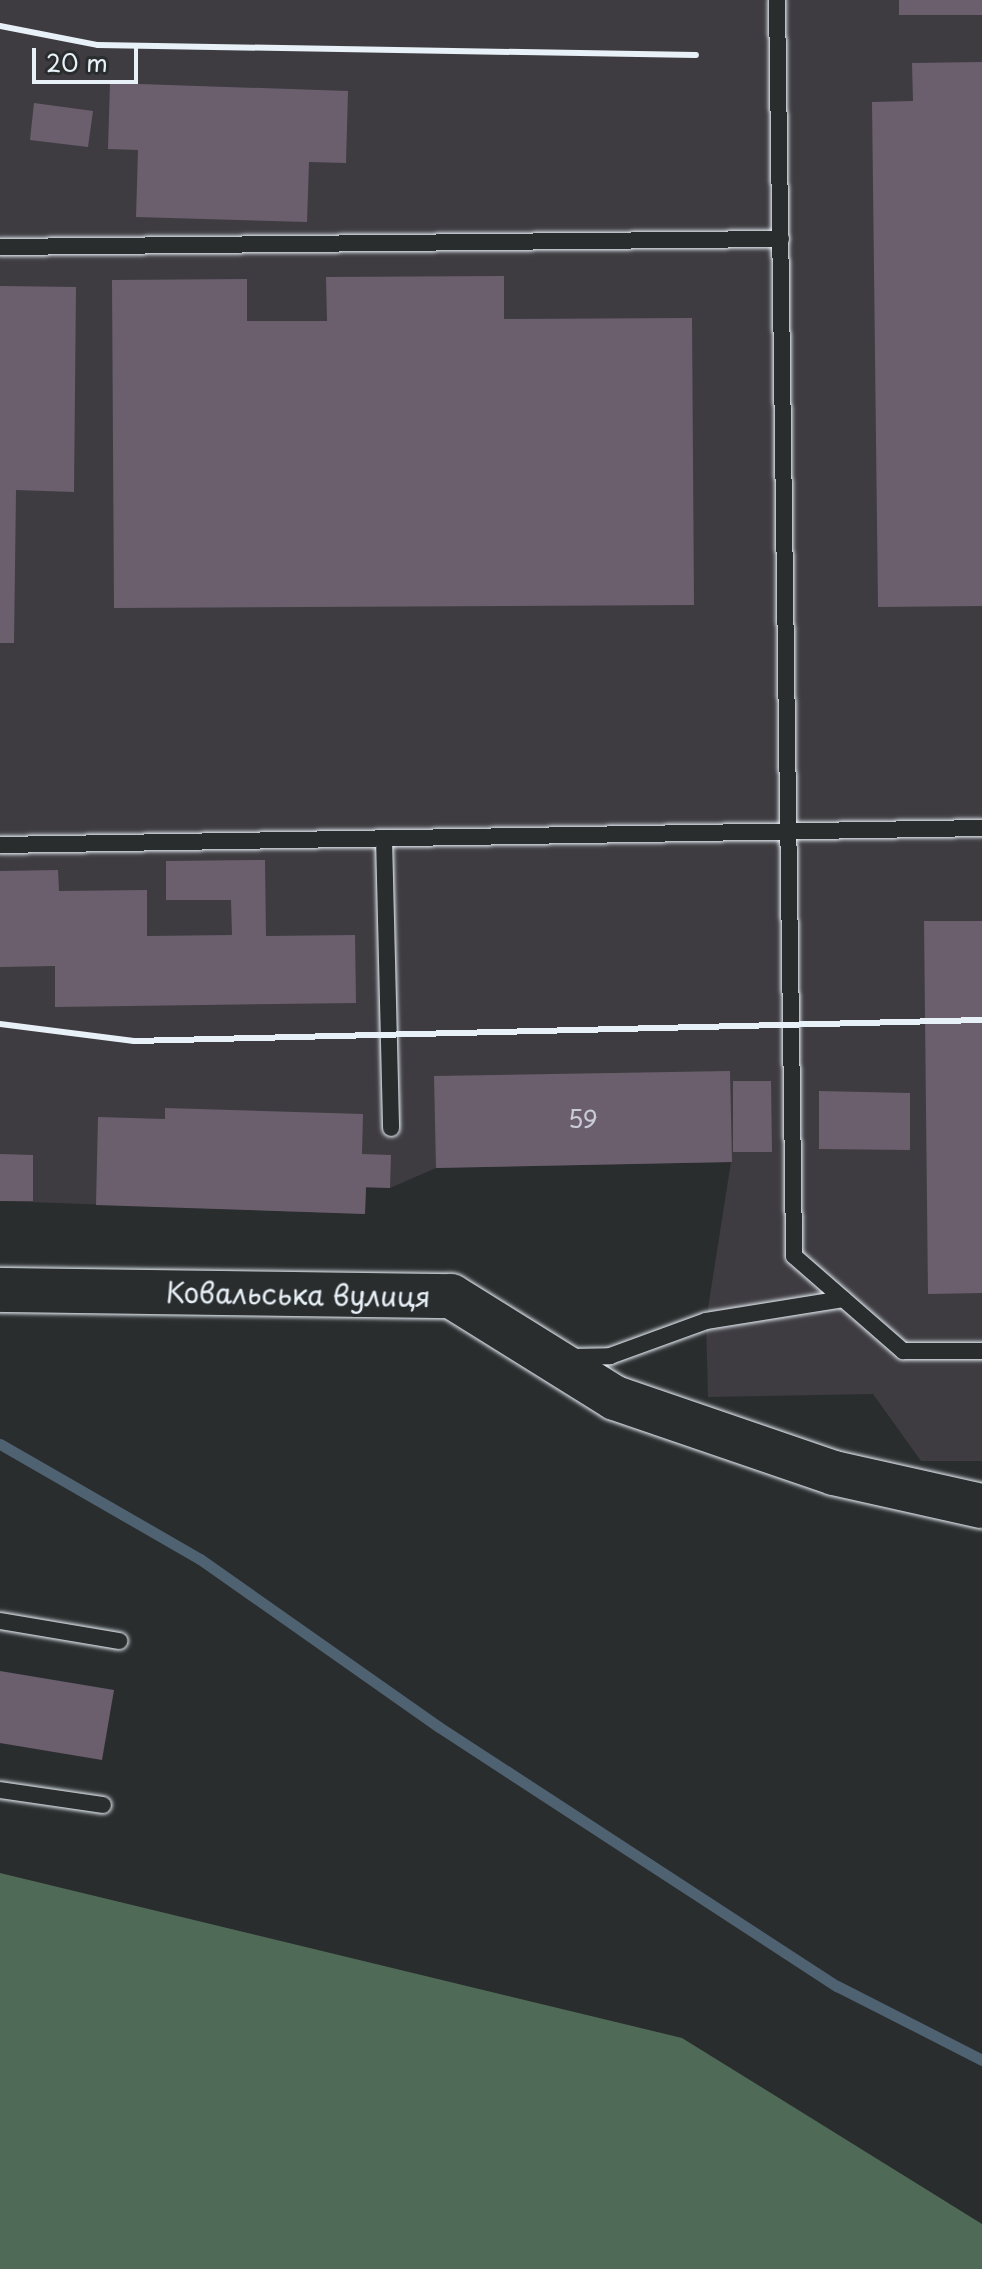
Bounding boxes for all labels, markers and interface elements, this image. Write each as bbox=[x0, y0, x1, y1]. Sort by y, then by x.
scale bar bbox=[36, 32, 142, 82]
text: 20 m bbox=[46, 44, 108, 80]
house number: 59 bbox=[568, 1105, 598, 1133]
street label: Ковальська вулиця bbox=[165, 1275, 431, 1313]

